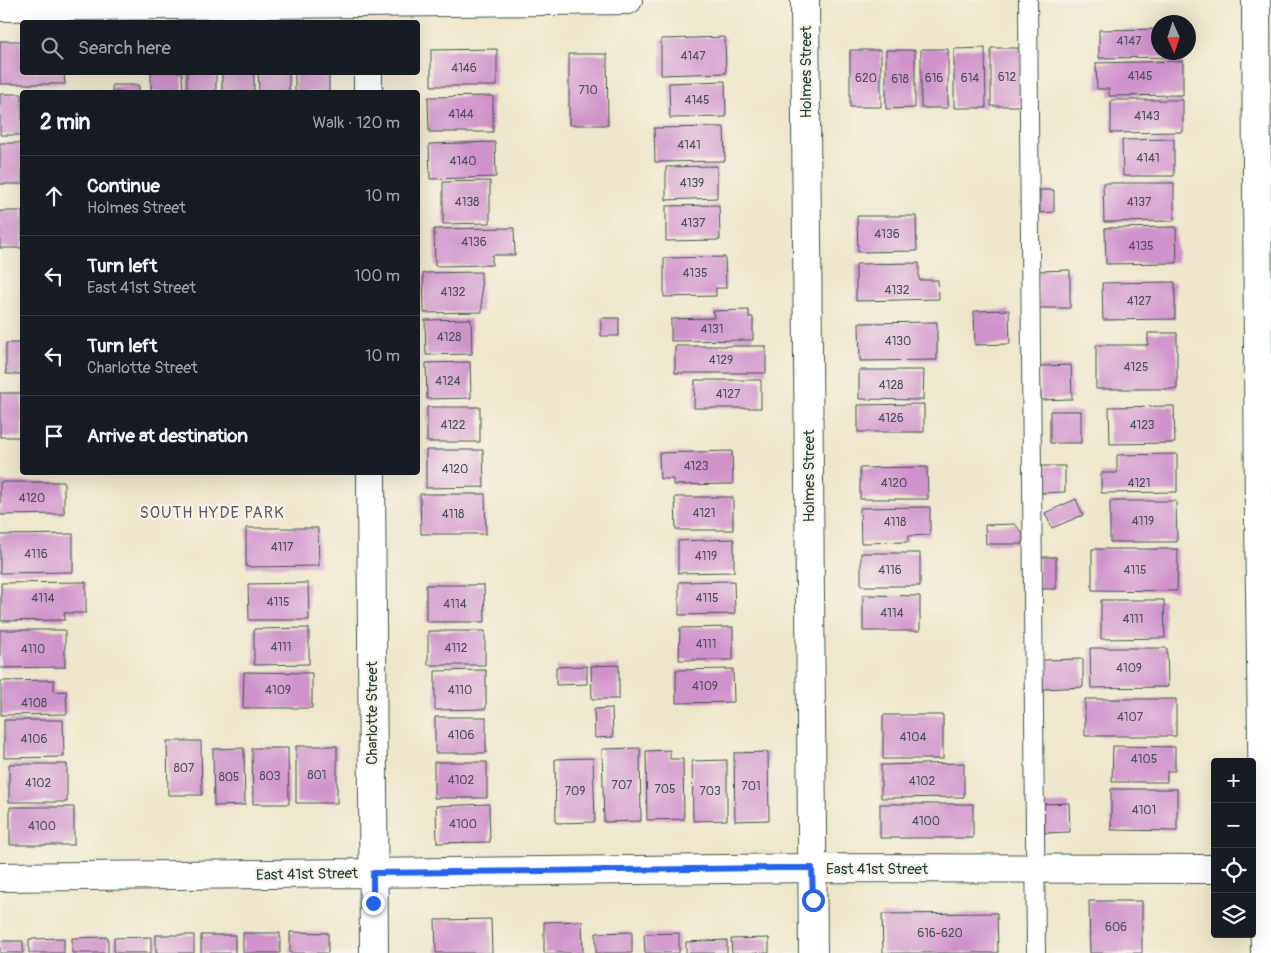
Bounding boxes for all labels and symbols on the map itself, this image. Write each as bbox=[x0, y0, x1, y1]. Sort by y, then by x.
north arrow bbox=[1151, 15, 1196, 60]
street label: Holmes Street bbox=[797, 25, 816, 118]
house number: 4147 bbox=[1117, 34, 1142, 49]
house number: 4147 bbox=[681, 49, 706, 64]
house number: 4146 bbox=[451, 61, 477, 76]
house number: 4145 bbox=[1127, 69, 1153, 84]
house number: 612 bbox=[998, 70, 1016, 85]
house number: 620 bbox=[855, 71, 877, 86]
house number: 616 bbox=[925, 71, 943, 86]
house number: 614 bbox=[961, 71, 979, 86]
house number: 618 bbox=[891, 72, 909, 87]
house number: 710 bbox=[578, 83, 598, 98]
house number: 4145 bbox=[684, 93, 710, 108]
house number: 4144 bbox=[448, 107, 474, 122]
house number: 4143 bbox=[1134, 109, 1160, 124]
house number: 4141 bbox=[677, 138, 701, 153]
house number: 4141 bbox=[1136, 151, 1160, 166]
house number: 4140 bbox=[450, 154, 476, 169]
house number: 4139 bbox=[680, 176, 704, 191]
house number: 4138 bbox=[455, 195, 479, 210]
house number: 4137 bbox=[1127, 195, 1152, 210]
house number: 4137 bbox=[681, 216, 706, 231]
house number: 4136 bbox=[874, 227, 900, 242]
house number: 4136 bbox=[461, 235, 487, 250]
house number: 4135 bbox=[1129, 239, 1153, 254]
house number: 4135 bbox=[683, 266, 707, 281]
house number: 4132 bbox=[884, 283, 910, 298]
house number: 4132 bbox=[440, 285, 466, 300]
house number: 4127 bbox=[1127, 294, 1152, 309]
house number: 4131 bbox=[700, 322, 724, 337]
house number: 4128 bbox=[437, 330, 461, 345]
house number: 4130 bbox=[885, 334, 911, 349]
house number: 4129 bbox=[709, 353, 733, 368]
house number: 4125 bbox=[1124, 360, 1148, 375]
house number: 4124 bbox=[435, 374, 461, 389]
house number: 4128 bbox=[879, 378, 903, 393]
house number: 4127 bbox=[716, 387, 741, 402]
house number: 4126 bbox=[878, 411, 904, 426]
house number: 4122 bbox=[440, 418, 466, 433]
house number: 4123 bbox=[1130, 418, 1155, 433]
street label: Holmes Street bbox=[800, 429, 819, 522]
house number: 4123 bbox=[684, 459, 709, 474]
house number: 4120 bbox=[442, 462, 468, 477]
house number: 4120 bbox=[881, 476, 907, 491]
house number: 4121 bbox=[1127, 476, 1151, 491]
house number: 4120 bbox=[19, 491, 45, 506]
district label: SOUTH HYDE PARK bbox=[139, 503, 285, 523]
house number: 4121 bbox=[692, 506, 716, 521]
house number: 4118 bbox=[442, 507, 464, 522]
house number: 4119 bbox=[1132, 514, 1154, 529]
house number: 4118 bbox=[884, 515, 906, 530]
house number: 4117 bbox=[271, 540, 294, 555]
house number: 4116 bbox=[24, 547, 48, 562]
house number: 4119 bbox=[695, 549, 717, 564]
house number: 4116 bbox=[878, 563, 902, 578]
house number: 4115 bbox=[1124, 563, 1146, 578]
house number: 4114 bbox=[31, 591, 55, 606]
house number: 4115 bbox=[696, 591, 718, 606]
house number: 4115 bbox=[267, 595, 289, 610]
house number: 4114 bbox=[443, 597, 467, 612]
house number: 4114 bbox=[880, 606, 904, 621]
house number: 4111 bbox=[1122, 612, 1144, 627]
house number: 4111 bbox=[695, 637, 717, 652]
house number: 4111 bbox=[270, 640, 292, 655]
house number: 4112 bbox=[444, 641, 468, 656]
house number: 4110 bbox=[21, 642, 45, 657]
street label: Charlotte Street bbox=[363, 660, 382, 765]
house number: 4109 bbox=[1116, 661, 1142, 676]
house number: 4109 bbox=[692, 679, 718, 694]
house number: 4109 bbox=[265, 683, 291, 698]
house number: 4110 bbox=[448, 683, 472, 698]
house number: 4108 bbox=[21, 696, 47, 711]
house number: 4107 bbox=[1117, 710, 1144, 725]
house number: 4106 bbox=[448, 728, 474, 743]
house number: 4104 bbox=[900, 730, 926, 745]
house number: 4106 bbox=[21, 732, 47, 747]
house number: 4105 bbox=[1131, 752, 1157, 767]
house number: 807 bbox=[174, 761, 195, 776]
house number: 801 bbox=[308, 768, 326, 783]
house number: 803 bbox=[260, 769, 281, 784]
house number: 805 bbox=[219, 770, 239, 785]
house number: 4102 bbox=[448, 773, 475, 788]
house number: 4102 bbox=[909, 774, 936, 789]
house number: 4102 bbox=[25, 776, 52, 791]
house number: 707 bbox=[612, 778, 633, 793]
house number: 701 bbox=[741, 779, 761, 794]
house number: 705 bbox=[654, 782, 676, 797]
house number: 709 bbox=[565, 784, 585, 799]
house number: 703 bbox=[699, 784, 721, 799]
house number: 4101 bbox=[1132, 803, 1156, 818]
house number: 4100 bbox=[912, 814, 940, 829]
house number: 4100 bbox=[449, 817, 477, 832]
house number: 4100 bbox=[28, 819, 56, 834]
street label: East 41st Street bbox=[826, 860, 929, 879]
street label: East 41st Street bbox=[256, 864, 359, 885]
route start bbox=[802, 889, 825, 912]
route end bbox=[362, 892, 385, 915]
house number: 606 bbox=[1105, 920, 1127, 935]
house number: 616-620 bbox=[917, 926, 963, 941]

